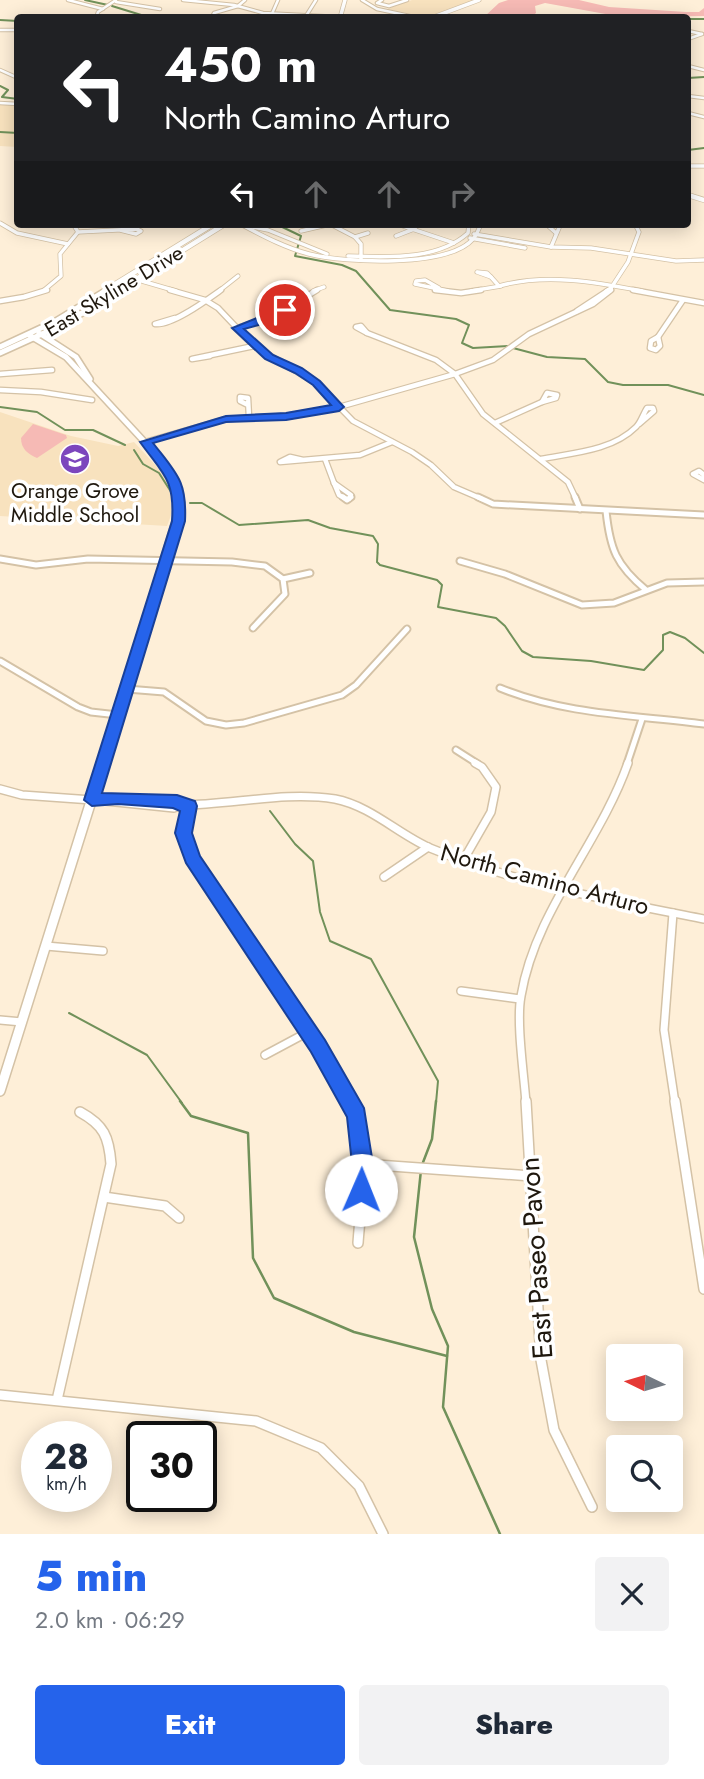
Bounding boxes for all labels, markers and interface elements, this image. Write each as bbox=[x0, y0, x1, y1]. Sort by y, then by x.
text: 450 m bbox=[164, 30, 317, 100]
icon: left bbox=[49, 42, 140, 133]
text: North Camino Arturo bbox=[164, 95, 450, 141]
icon: left bbox=[224, 175, 262, 213]
icon: ahead bbox=[297, 175, 335, 213]
icon: ahead bbox=[370, 175, 408, 213]
icon: right bbox=[443, 175, 481, 213]
street label: East Skyline Drive bbox=[39, 238, 189, 344]
pin bbox=[255, 280, 315, 340]
icon: arrive bbox=[266, 291, 304, 329]
school or university icon: Orange Grove Middle School bbox=[58, 442, 92, 476]
place label: Orange Grove Middle School bbox=[11, 476, 139, 530]
street label: North Camino Arturo bbox=[437, 834, 653, 924]
position arrow bbox=[324, 1153, 398, 1227]
street label: East Paseo Pavon bbox=[508, 1156, 564, 1360]
north arrow bbox=[606, 1344, 682, 1421]
map controls bbox=[606, 1344, 683, 1512]
speed limit sign: 30 bbox=[126, 1421, 217, 1512]
text: 28 bbox=[44, 1432, 89, 1482]
button: search bbox=[606, 1435, 683, 1512]
text: km/h bbox=[46, 1471, 87, 1497]
text: 5 min bbox=[35, 1546, 147, 1607]
button: close bbox=[595, 1557, 669, 1631]
text: 2.0 km · 06:29 bbox=[35, 1603, 185, 1637]
button: Exit bbox=[35, 1685, 345, 1765]
button: Share bbox=[359, 1685, 669, 1765]

